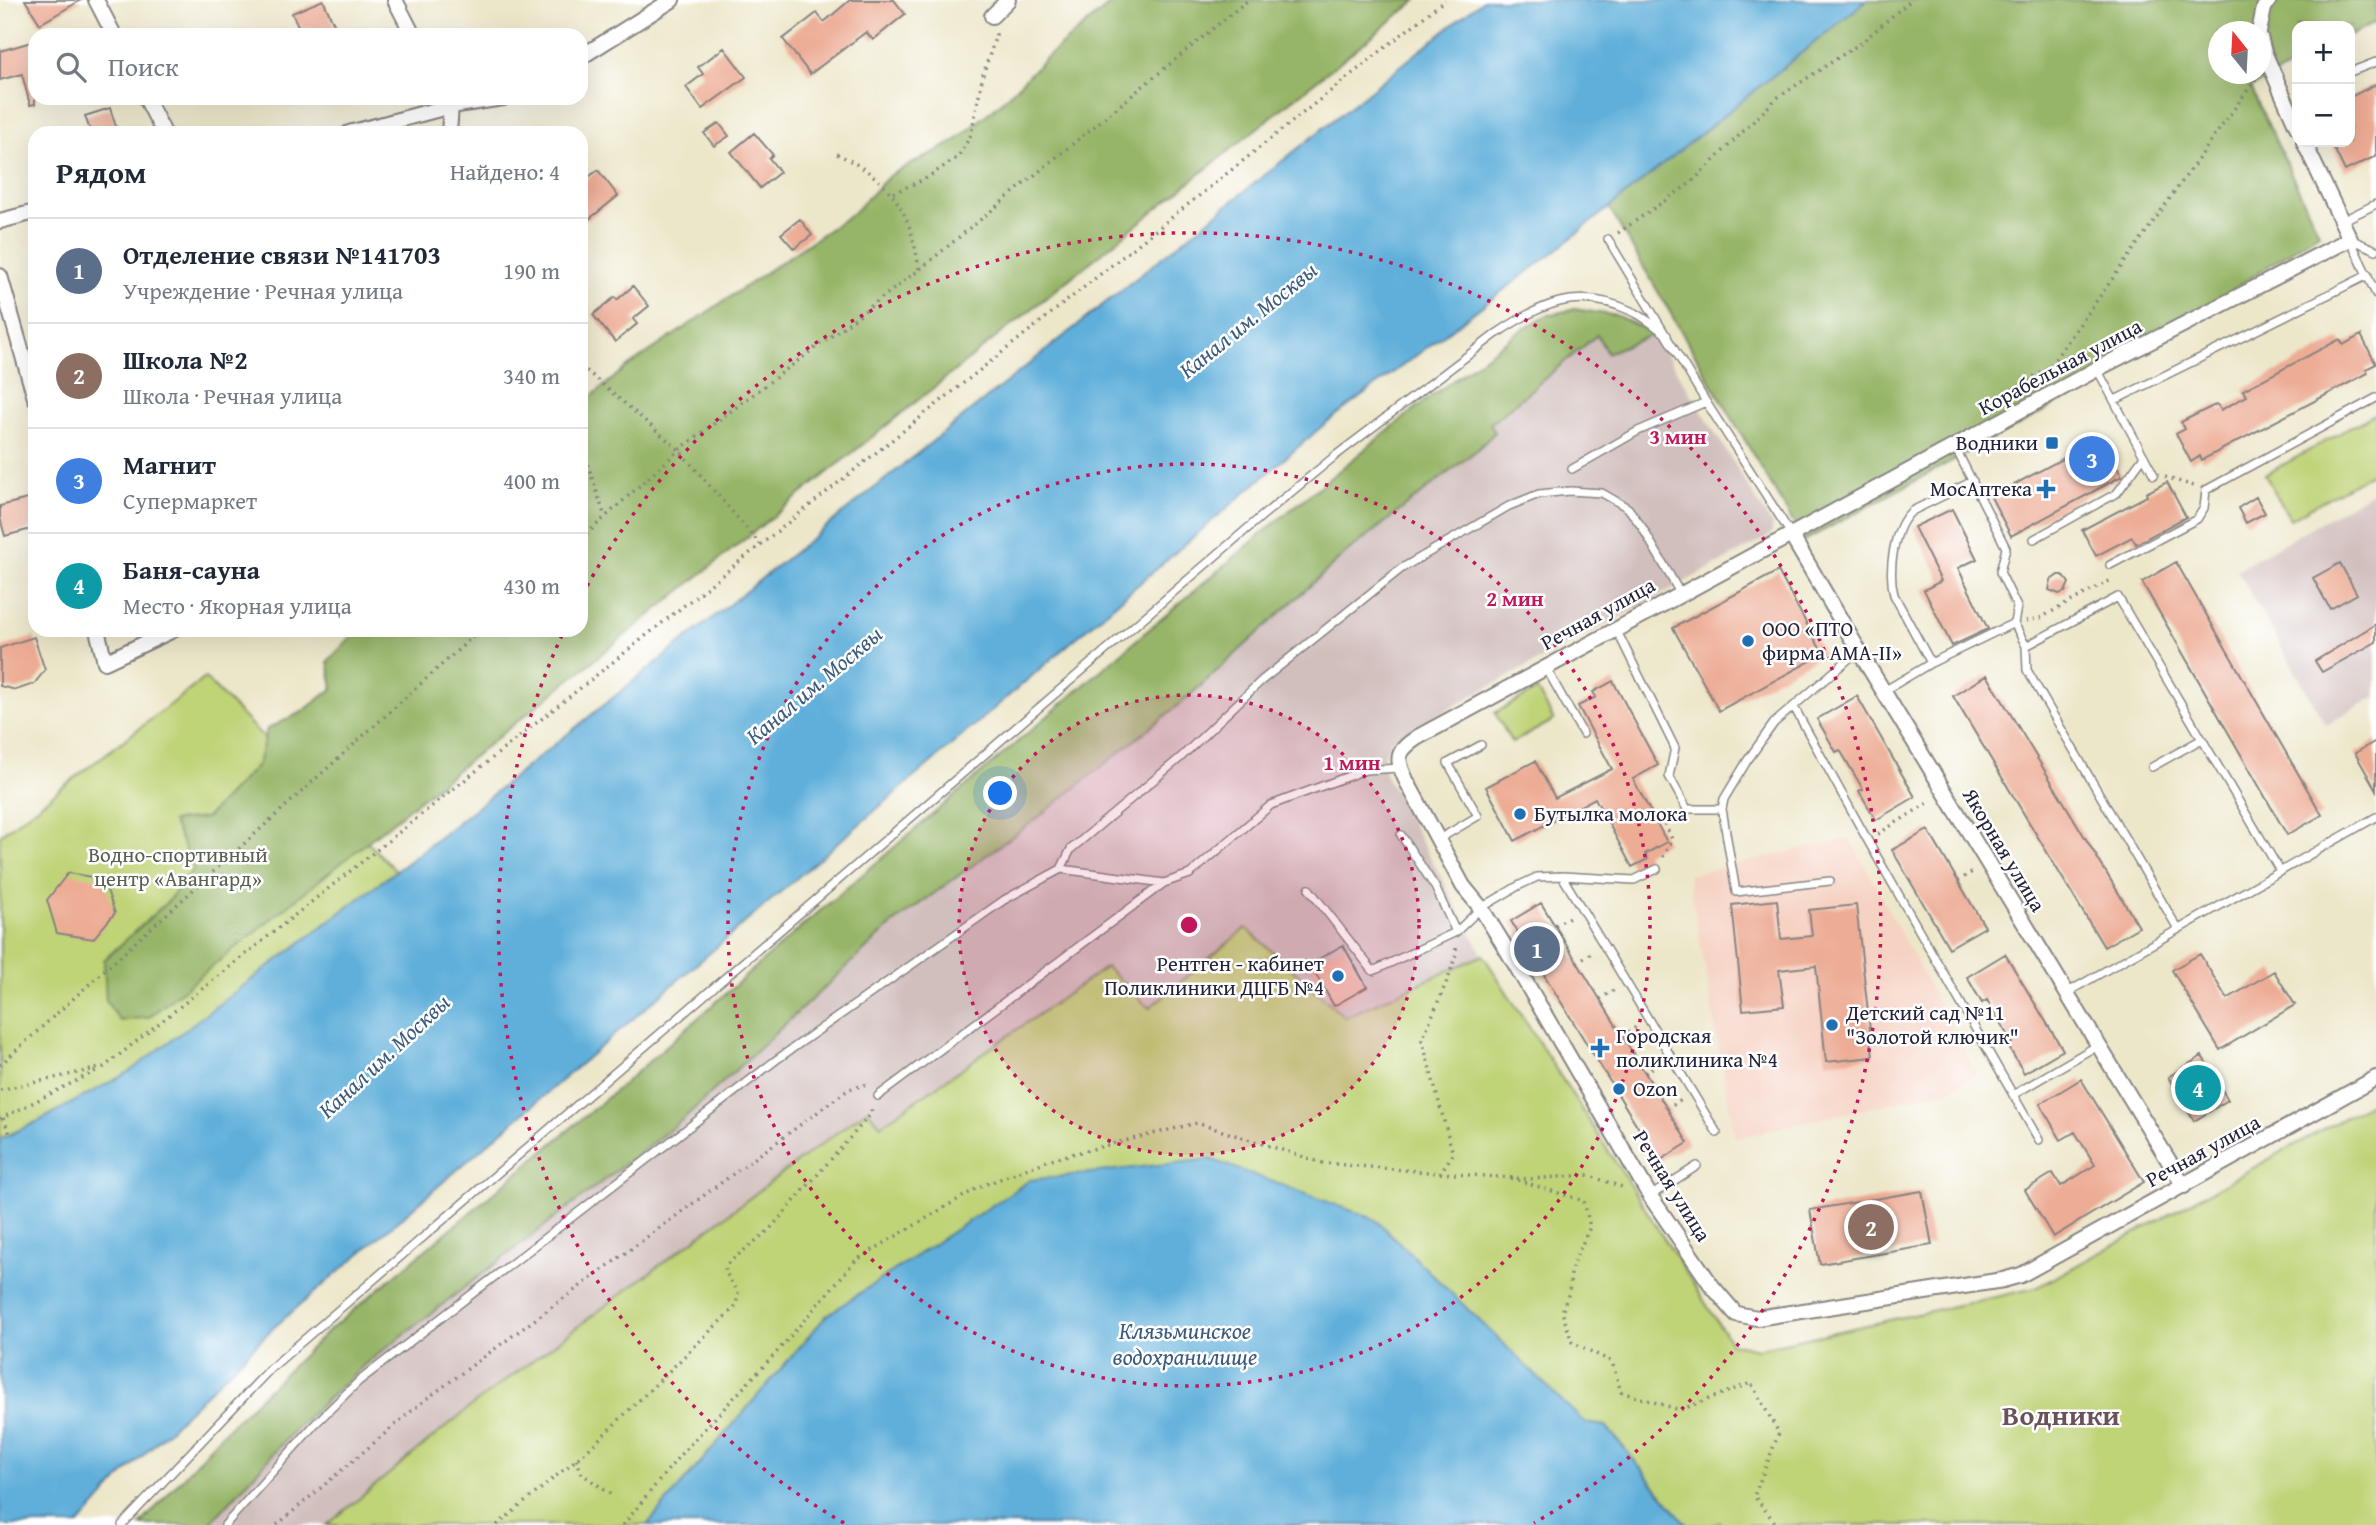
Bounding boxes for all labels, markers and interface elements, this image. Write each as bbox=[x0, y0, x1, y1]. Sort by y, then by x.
north arrow bbox=[2208, 21, 2271, 84]
map controls bbox=[2292, 21, 2355, 147]
button: + bbox=[2292, 21, 2355, 84]
search box bbox=[28, 28, 588, 105]
text: Поиск bbox=[108, 47, 179, 86]
icon: search bbox=[52, 48, 90, 86]
button: − bbox=[2292, 84, 2355, 147]
text: Рядом bbox=[56, 150, 147, 194]
text: Найдено: 4 bbox=[450, 155, 560, 188]
text: Отделение связи №141703 bbox=[123, 235, 441, 274]
water label: Канал им. Москвы bbox=[1171, 253, 1324, 386]
text: 1 bbox=[73, 254, 85, 287]
text: 190 m bbox=[503, 254, 560, 287]
text: Учреждение · Речная улица bbox=[123, 274, 403, 307]
street label: Корабельная улица bbox=[1973, 310, 2147, 423]
text: Школа №2 bbox=[123, 340, 248, 379]
text: 2 bbox=[73, 359, 85, 392]
text: 340 m bbox=[503, 359, 560, 392]
text: Школа · Речная улица bbox=[123, 379, 342, 412]
text: 3 мин bbox=[1649, 421, 1707, 452]
place label: Водники bbox=[1956, 427, 2038, 458]
pin: 3 bbox=[2069, 433, 2115, 485]
marker: Водники bbox=[2044, 435, 2060, 451]
text: Магнит bbox=[123, 445, 216, 484]
text: 3 bbox=[73, 464, 85, 497]
text: 400 m bbox=[503, 464, 560, 497]
place label: МосАптека bbox=[1930, 473, 2032, 504]
marker: МосАптека bbox=[2038, 481, 2054, 497]
text: Супермаркет bbox=[123, 484, 257, 517]
text: Баня-сауна bbox=[123, 550, 260, 589]
text: 4 bbox=[73, 569, 85, 602]
text: 430 m bbox=[503, 569, 560, 602]
street label: Речная улица bbox=[1535, 569, 1661, 658]
text: 2 мин bbox=[1486, 583, 1544, 614]
text: Место · Якорная улица bbox=[123, 589, 352, 622]
place label: ООО «ПТО фирма АМА-II» bbox=[1762, 613, 1902, 668]
water label: Канал им. Москвы bbox=[738, 618, 889, 752]
marker: ООО «ПТО фирма АМА-II» bbox=[1740, 633, 1756, 649]
text: 1 мин bbox=[1323, 747, 1381, 778]
your location bbox=[983, 776, 1017, 810]
street label: Якорная улица bbox=[1955, 781, 2054, 918]
place label: Бутылка молока bbox=[1534, 798, 1688, 829]
marker: Бутылка молока bbox=[1512, 806, 1528, 822]
park label: Водно-спортивный центр «Авангард» bbox=[88, 839, 268, 894]
centre of rings bbox=[1177, 913, 1201, 937]
pin: 1 bbox=[1514, 923, 1560, 975]
place label: Рентген - кабинет Поликлиники ДЦГБ №4 bbox=[1104, 948, 1324, 1003]
marker: Рентген - кабинет Поликлиники ДЦГБ №4 bbox=[1330, 968, 1346, 984]
water label: Канал им. Москвы bbox=[310, 986, 457, 1125]
place label: Детский сад №11 "Золотой ключик" bbox=[1845, 997, 2019, 1052]
marker: Детский сад №11 "Золотой ключик" bbox=[1824, 1017, 1840, 1033]
place label: Городская поликлиника №4 bbox=[1616, 1020, 1778, 1075]
marker: Городская поликлиника №4 bbox=[1590, 1038, 1610, 1058]
pin: 4 bbox=[2175, 1062, 2221, 1114]
place label: Ozon bbox=[1633, 1073, 1678, 1104]
marker: Ozon bbox=[1611, 1081, 1627, 1097]
street label: Речная улица bbox=[2140, 1106, 2266, 1195]
street label: Речная улица bbox=[1626, 1124, 1719, 1248]
pin: 2 bbox=[1848, 1201, 1894, 1253]
water label: Клязьминское водохранилище bbox=[1113, 1314, 1257, 1373]
district label: Водники bbox=[2002, 1394, 2120, 1435]

